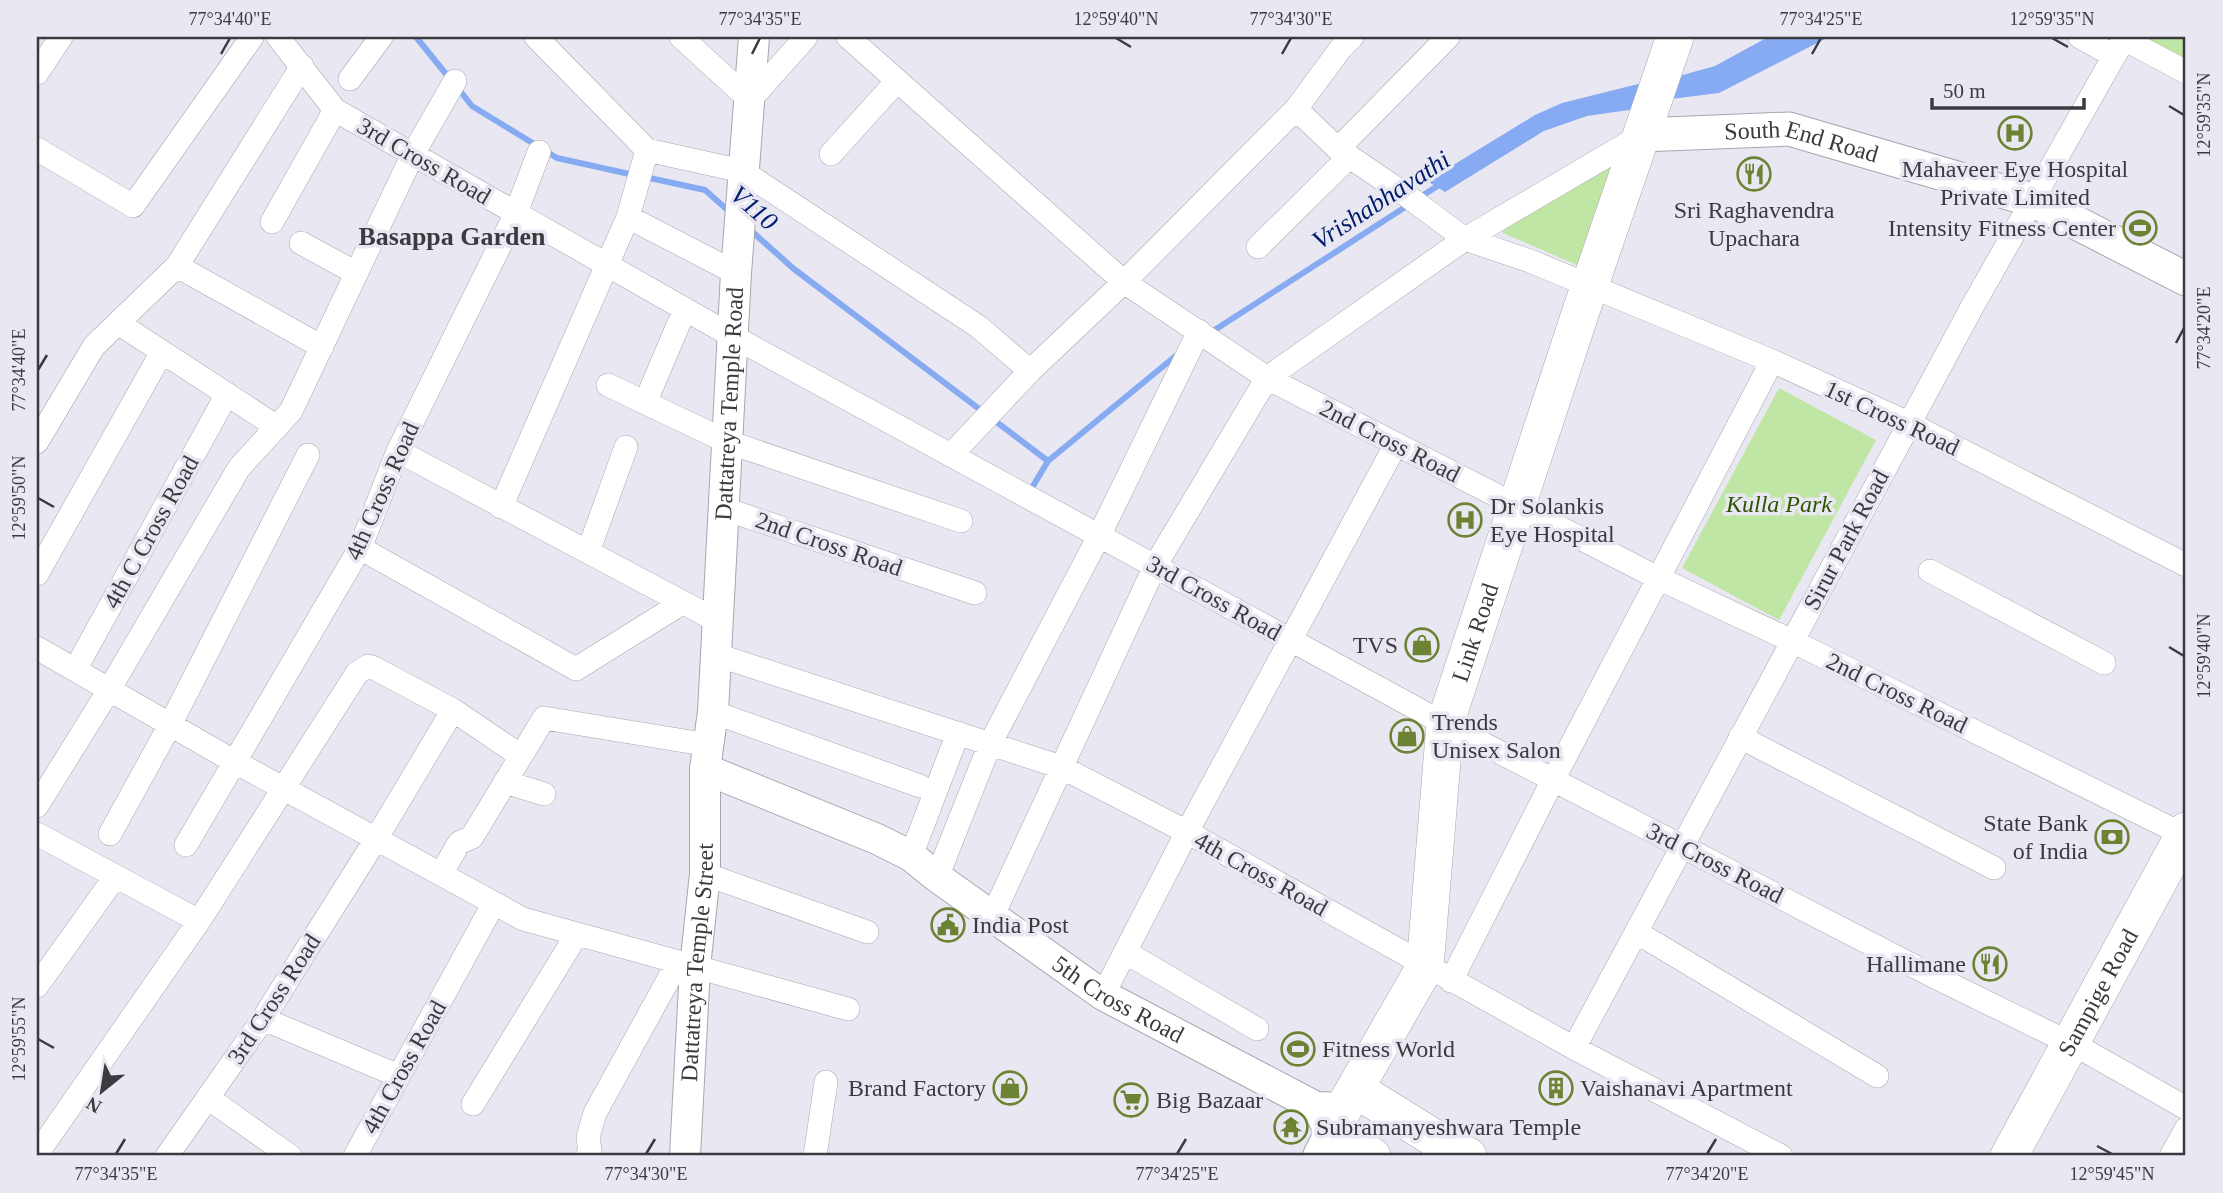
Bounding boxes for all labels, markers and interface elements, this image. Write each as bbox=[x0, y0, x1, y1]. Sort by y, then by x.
text: 77°34'40"E bbox=[189, 9, 271, 29]
text: 77°34'35"E bbox=[719, 9, 801, 29]
text: 12°59'40"N bbox=[1074, 9, 1158, 29]
text: 77°34'30"E bbox=[1250, 9, 1332, 29]
text: 77°34'25"E bbox=[1780, 9, 1862, 29]
text: 12°59'35"N bbox=[2010, 9, 2094, 29]
scale bar bbox=[1932, 66, 2085, 110]
text: 12°59'35"N bbox=[2194, 73, 2214, 157]
text: 50 m bbox=[1943, 79, 1986, 103]
street label: 3rd Cross Road bbox=[353, 112, 495, 210]
hospital icon: Mahaveer Eye Hospital Private Limited bbox=[1996, 114, 2034, 152]
street label: South End Road bbox=[1724, 116, 1881, 167]
water label: Vrishabhavathi bbox=[1307, 145, 1455, 255]
restaurant icon: Sri Raghavendra Upachara bbox=[1735, 155, 1773, 193]
place label: Mahaveer Eye Hospital Private Limited bbox=[1902, 156, 2129, 210]
water label: V110 bbox=[725, 180, 783, 236]
place label: Sri Raghavendra Upachara bbox=[1674, 197, 1835, 251]
sports icon: Intensity Fitness Center bbox=[2121, 209, 2159, 247]
place label: Intensity Fitness Center bbox=[1888, 215, 2116, 241]
district label: Basappa Garden bbox=[358, 222, 546, 251]
street label: Dattatreya Temple Road bbox=[710, 286, 748, 521]
text: 77°34'20"E bbox=[2194, 287, 2214, 369]
text: 77°34'40"E bbox=[9, 329, 29, 411]
street label: 1st Cross Road bbox=[1821, 376, 1963, 460]
street label: 2nd Cross Road bbox=[1316, 395, 1464, 487]
street label: 4th Cross Road bbox=[340, 418, 424, 564]
street label: 4th C Cross Road bbox=[98, 451, 204, 613]
text: 12°59'50"N bbox=[9, 456, 29, 540]
street label: Sirur Park Road bbox=[1798, 466, 1894, 614]
park label: Kulla Park bbox=[1725, 491, 1832, 517]
place label: Dr Solankis Eye Hospital bbox=[1490, 493, 1615, 547]
hospital icon: Dr Solankis Eye Hospital bbox=[1446, 501, 1484, 539]
street label: 2nd Cross Road bbox=[752, 507, 906, 581]
street label: 3rd Cross Road bbox=[1142, 550, 1286, 646]
street label: Link Road bbox=[1447, 580, 1503, 685]
text: 12°59'40"N bbox=[2194, 614, 2214, 698]
shop icon: TVS bbox=[1403, 626, 1441, 664]
place label: TVS bbox=[1353, 632, 1398, 658]
street label: 2nd Cross Road bbox=[1822, 648, 1972, 738]
place label: Trends Unisex Salon bbox=[1432, 709, 1561, 763]
shop icon: Trends Unisex Salon bbox=[1388, 717, 1426, 755]
place label: State Bank of India bbox=[1983, 810, 2088, 864]
street label: 3rd Cross Road bbox=[1643, 818, 1787, 908]
bank icon: State Bank of India bbox=[2093, 818, 2131, 856]
street label: 4th Cross Road bbox=[1190, 827, 1332, 921]
street label: Dattatreya Temple Street bbox=[676, 843, 718, 1082]
public building icon: India Post bbox=[929, 906, 967, 944]
place label: India Post bbox=[972, 912, 1069, 938]
street label: Sampige Road bbox=[2053, 925, 2143, 1061]
street label: 3rd Cross Road bbox=[222, 929, 326, 1069]
restaurant icon: Hallimane bbox=[1971, 945, 2009, 983]
street label: 5th Cross Road bbox=[1048, 950, 1188, 1048]
place label: Hallimane bbox=[1866, 951, 1966, 977]
street label: 4th Cross Road bbox=[357, 996, 451, 1138]
text: 12°59'55"N bbox=[9, 997, 29, 1081]
sports icon: Fitness World bbox=[1279, 1030, 1317, 1068]
place label: Fitness World bbox=[1322, 1036, 1455, 1062]
north arrow bbox=[66, 1056, 136, 1126]
shop icon: Brand Factory bbox=[991, 1069, 1029, 1107]
building icon: Vaishanavi Apartment bbox=[1537, 1069, 1575, 1107]
place label: Brand Factory bbox=[848, 1075, 986, 1101]
place label: Vaishanavi Apartment bbox=[1580, 1075, 1793, 1101]
supermarket icon: Big Bazaar bbox=[1112, 1081, 1150, 1119]
place label: Big Bazaar bbox=[1156, 1087, 1263, 1113]
text: N bbox=[82, 1093, 105, 1118]
temple icon: Subramanyeshwara Temple bbox=[1272, 1108, 1310, 1146]
place label: Subramanyeshwara Temple bbox=[1316, 1114, 1581, 1140]
text: 77°34'35"E bbox=[75, 1164, 157, 1184]
text: 77°34'30"E bbox=[605, 1164, 687, 1184]
text: 77°34'25"E bbox=[1136, 1164, 1218, 1184]
text: 77°34'20"E bbox=[1666, 1164, 1748, 1184]
text: 12°59'45"N bbox=[2070, 1164, 2154, 1184]

